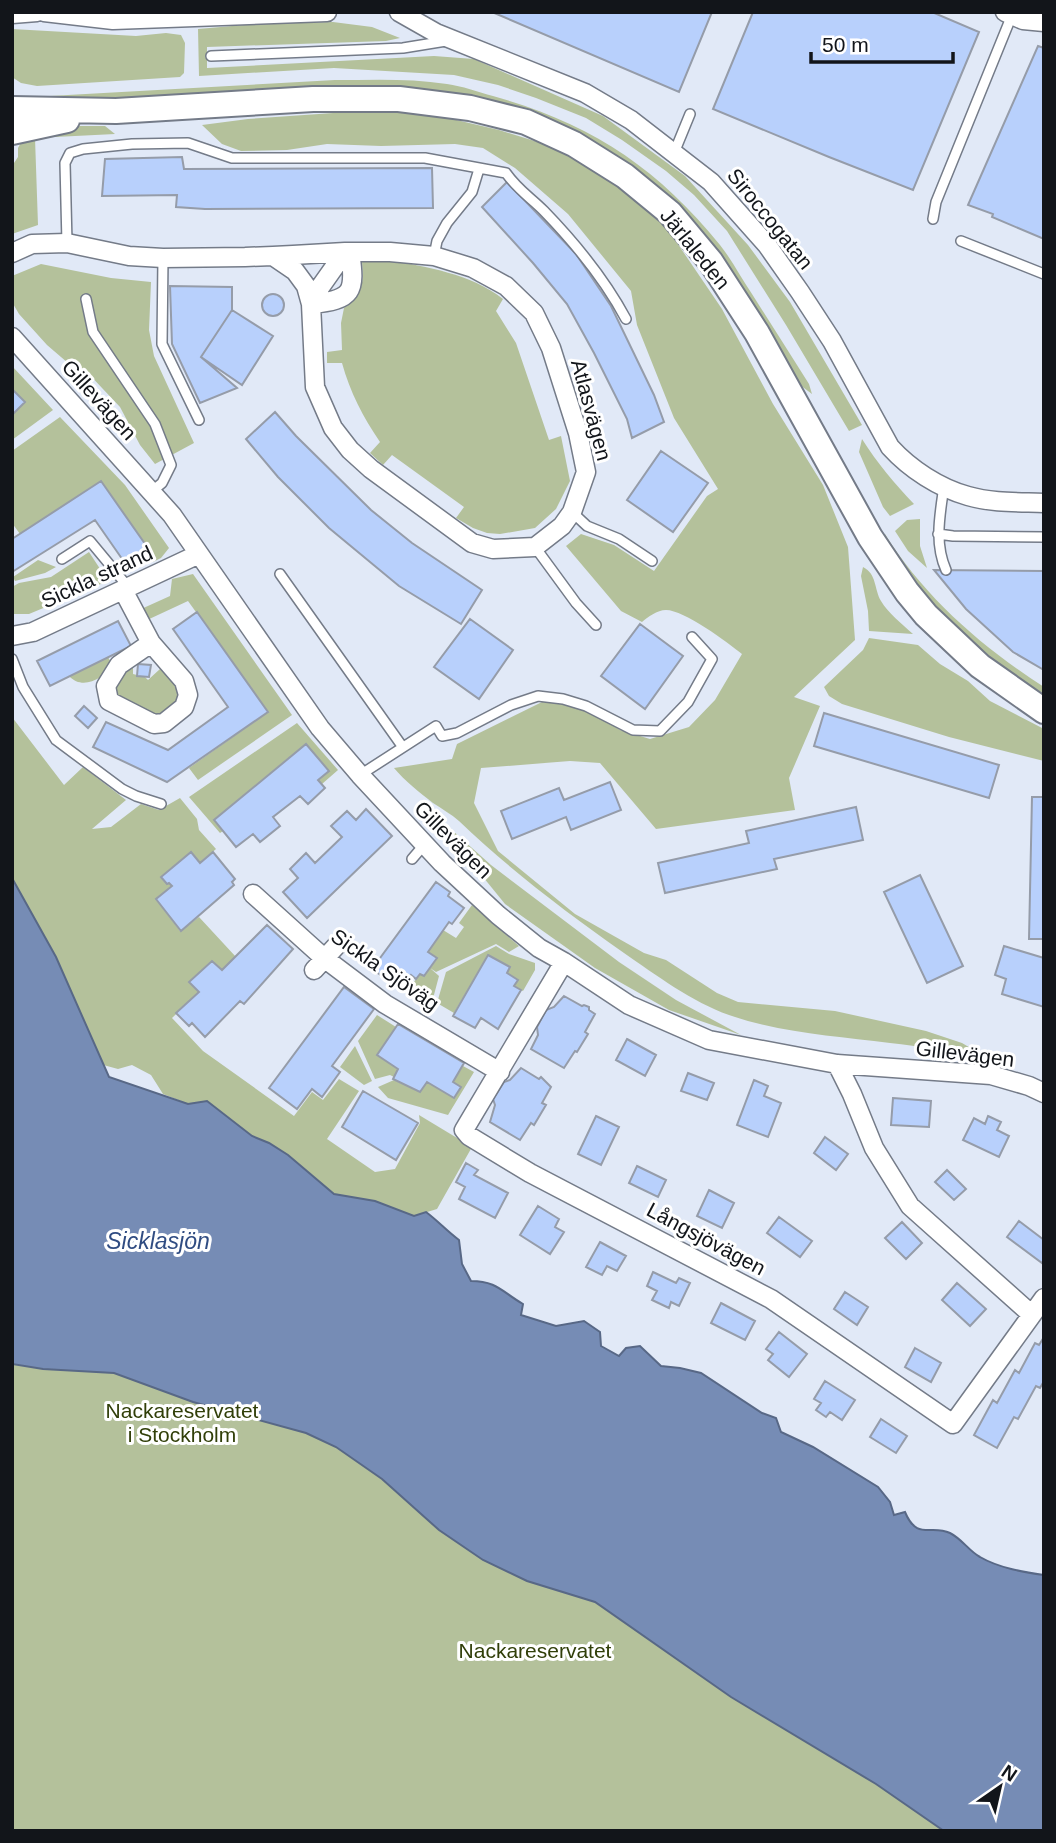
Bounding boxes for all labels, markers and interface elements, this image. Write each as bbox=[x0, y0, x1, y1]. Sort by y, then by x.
scale bar bbox=[811, 21, 953, 65]
text: 50 m bbox=[822, 33, 869, 56]
street label: Siroccogatan bbox=[723, 164, 818, 274]
street label: Järlaleden bbox=[656, 204, 735, 294]
street label: Gillevägen bbox=[58, 355, 141, 444]
street label: Atlasvägen bbox=[567, 357, 616, 463]
street label: Sickla strand bbox=[37, 541, 156, 612]
street label: Gillevägen bbox=[410, 796, 497, 883]
street label: Sickla Sjöväg bbox=[327, 924, 444, 1015]
street label: Gillevägen bbox=[914, 1036, 1016, 1071]
street label: Långsjövägen bbox=[643, 1198, 769, 1279]
water label: Sicklasjön bbox=[106, 1228, 210, 1254]
park label: Nackareservatet i Stockholm bbox=[106, 1399, 259, 1446]
park label: Nackareservatet bbox=[459, 1639, 612, 1662]
north arrow bbox=[965, 1752, 1035, 1822]
text: N bbox=[998, 1761, 1021, 1786]

